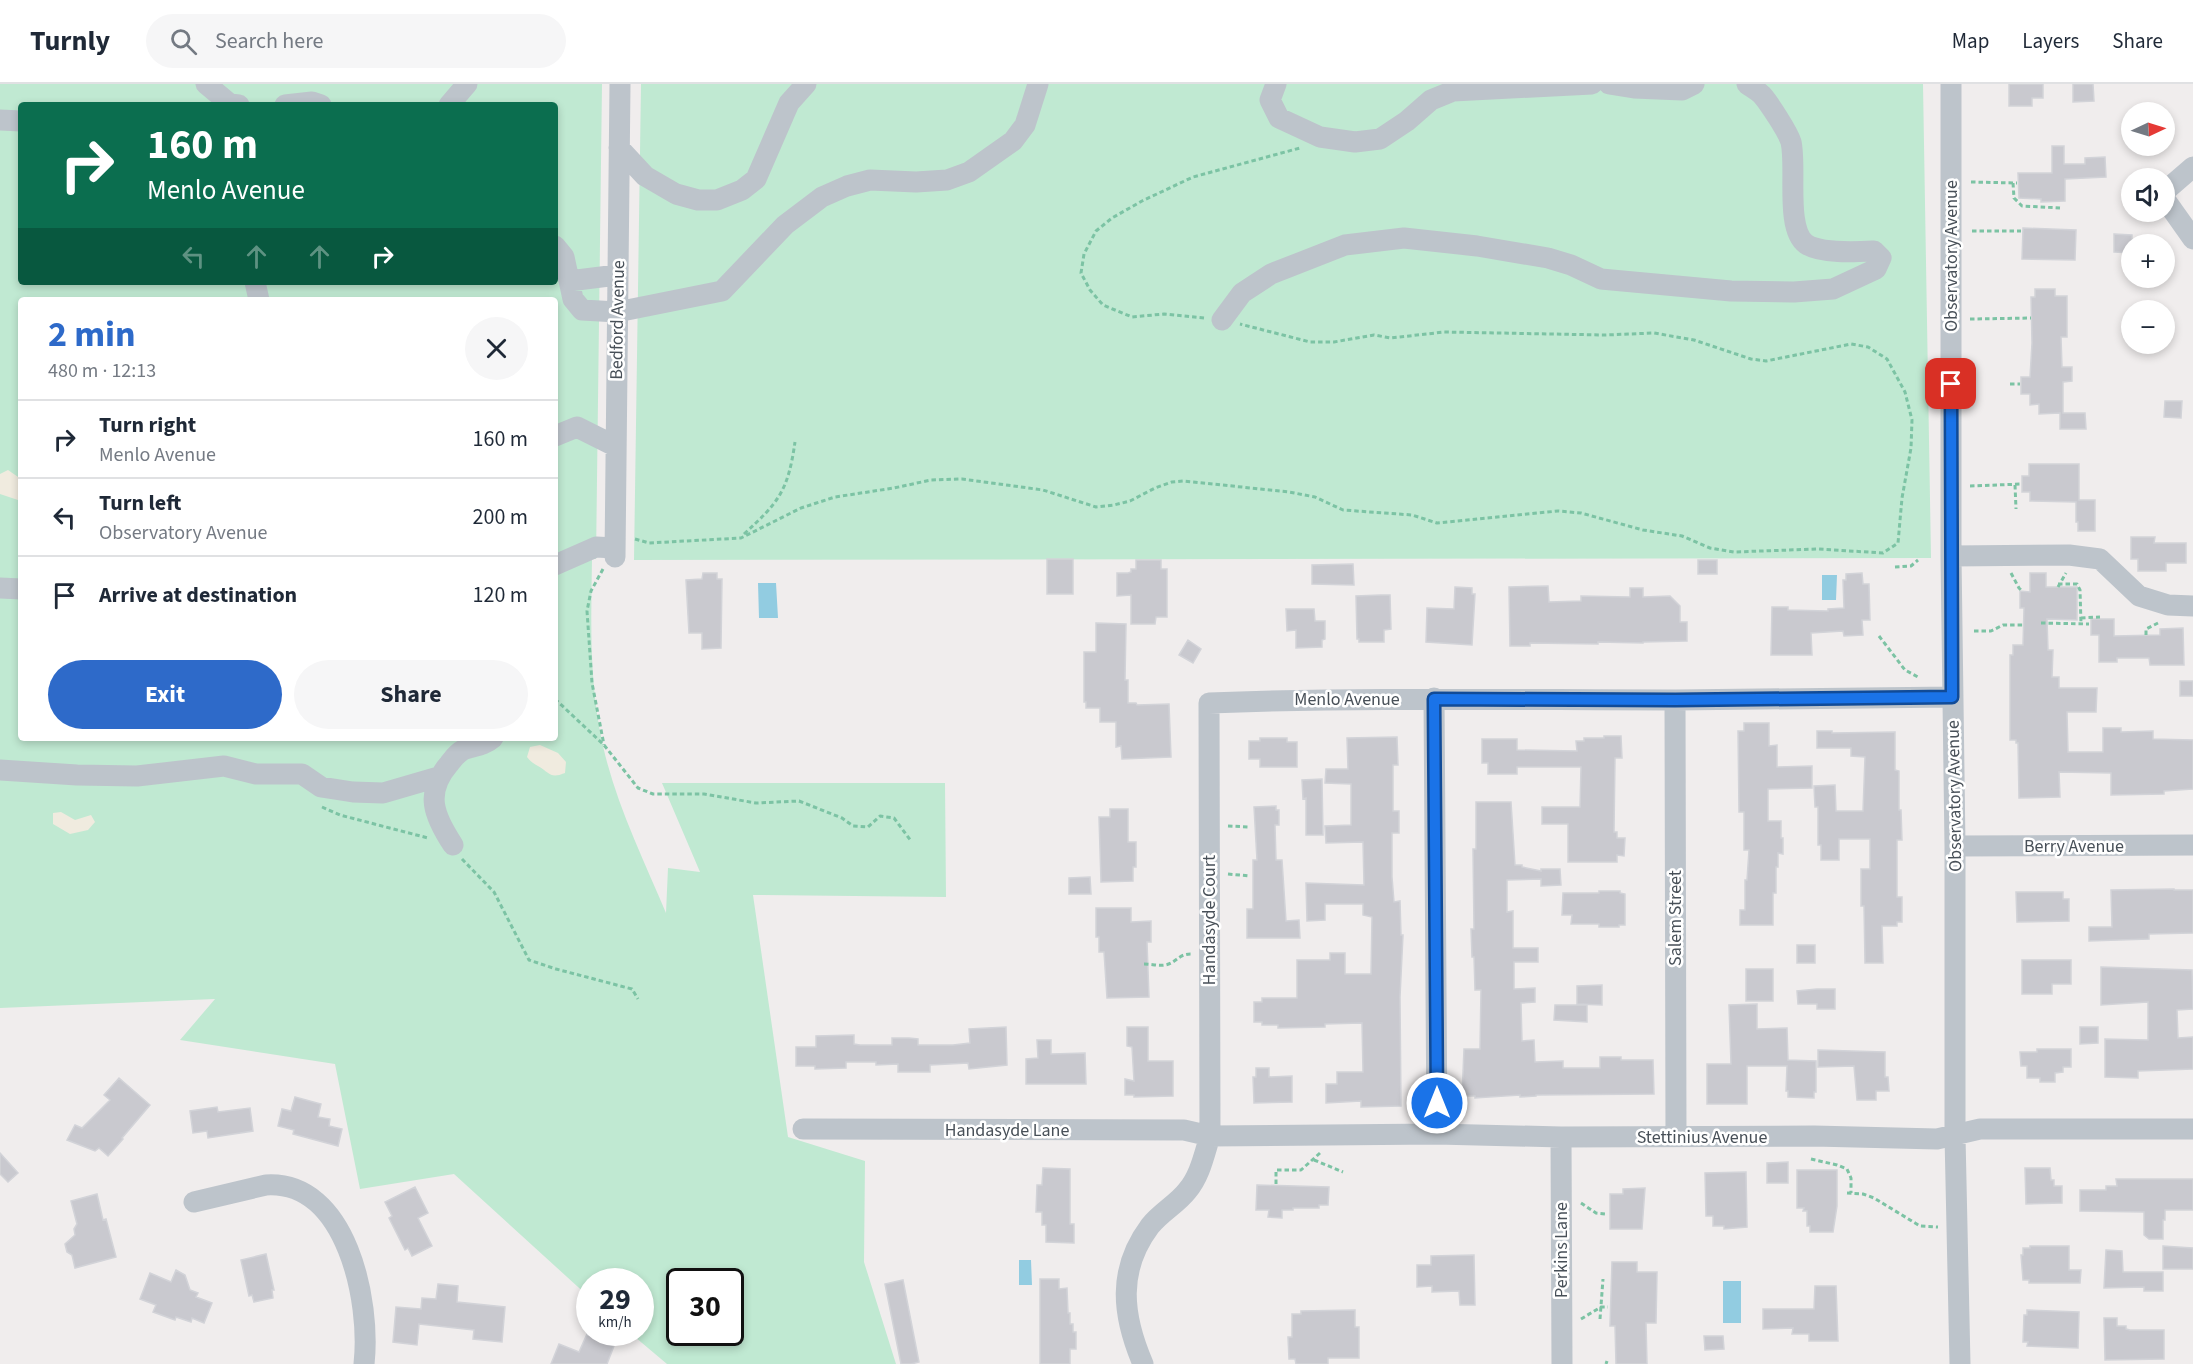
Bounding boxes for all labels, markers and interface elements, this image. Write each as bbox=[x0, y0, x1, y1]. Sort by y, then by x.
search box bbox=[146, 14, 566, 68]
text: Turnly bbox=[30, 21, 110, 61]
icon: search bbox=[167, 25, 200, 58]
text: Search here bbox=[215, 25, 324, 57]
text: Map bbox=[1952, 26, 1989, 56]
text: Layers bbox=[2022, 26, 2079, 56]
text: Share bbox=[2112, 26, 2163, 56]
north arrow bbox=[2121, 102, 2175, 156]
map controls bbox=[2121, 102, 2175, 354]
text: 160 m bbox=[147, 115, 258, 175]
icon: right bbox=[48, 126, 126, 204]
button: sound bbox=[2121, 168, 2175, 222]
text: Menlo Avenue bbox=[147, 171, 305, 210]
street label: Observatory Avenue bbox=[1939, 180, 1964, 332]
button: + bbox=[2121, 234, 2175, 288]
icon: left bbox=[177, 240, 210, 273]
icon: ahead bbox=[240, 240, 273, 273]
icon: ahead bbox=[303, 240, 336, 273]
icon: right bbox=[366, 240, 399, 273]
street label: Bedford Avenue bbox=[604, 260, 631, 380]
button: − bbox=[2121, 300, 2175, 354]
text: 2 min bbox=[48, 309, 136, 360]
button: close bbox=[465, 317, 528, 380]
text: 480 m · 12:13 bbox=[48, 357, 156, 385]
pin bbox=[1925, 358, 1976, 409]
icon: arrive bbox=[1934, 367, 1967, 400]
text: Turn right bbox=[99, 409, 196, 441]
icon: right bbox=[48, 423, 81, 456]
text: 160 m bbox=[473, 423, 528, 455]
text: Menlo Avenue bbox=[99, 441, 216, 469]
text: Turn left bbox=[99, 487, 181, 519]
icon: left bbox=[48, 501, 81, 534]
text: 200 m bbox=[473, 501, 528, 533]
text: Observatory Avenue bbox=[99, 519, 268, 547]
icon: arrive bbox=[48, 579, 81, 612]
text: Arrive at destination bbox=[99, 579, 297, 611]
text: 120 m bbox=[473, 579, 528, 611]
button: Exit bbox=[48, 660, 282, 729]
button: Share bbox=[294, 660, 528, 729]
street label: Menlo Avenue bbox=[1294, 687, 1400, 712]
street label: Observatory Avenue bbox=[1941, 720, 1968, 872]
street label: Berry Avenue bbox=[2024, 834, 2124, 859]
street label: Handasyde Court bbox=[1197, 855, 1222, 985]
street label: Salem Street bbox=[1663, 870, 1688, 966]
position arrow bbox=[1405, 1071, 1469, 1135]
street label: Handasyde Lane bbox=[945, 1118, 1069, 1143]
street label: Stettinius Avenue bbox=[1637, 1125, 1767, 1150]
street label: Perkins Lane bbox=[1549, 1202, 1574, 1298]
speed limit sign: 30 bbox=[666, 1268, 744, 1346]
text: 29 bbox=[599, 1278, 631, 1321]
text: km/h bbox=[598, 1312, 632, 1333]

